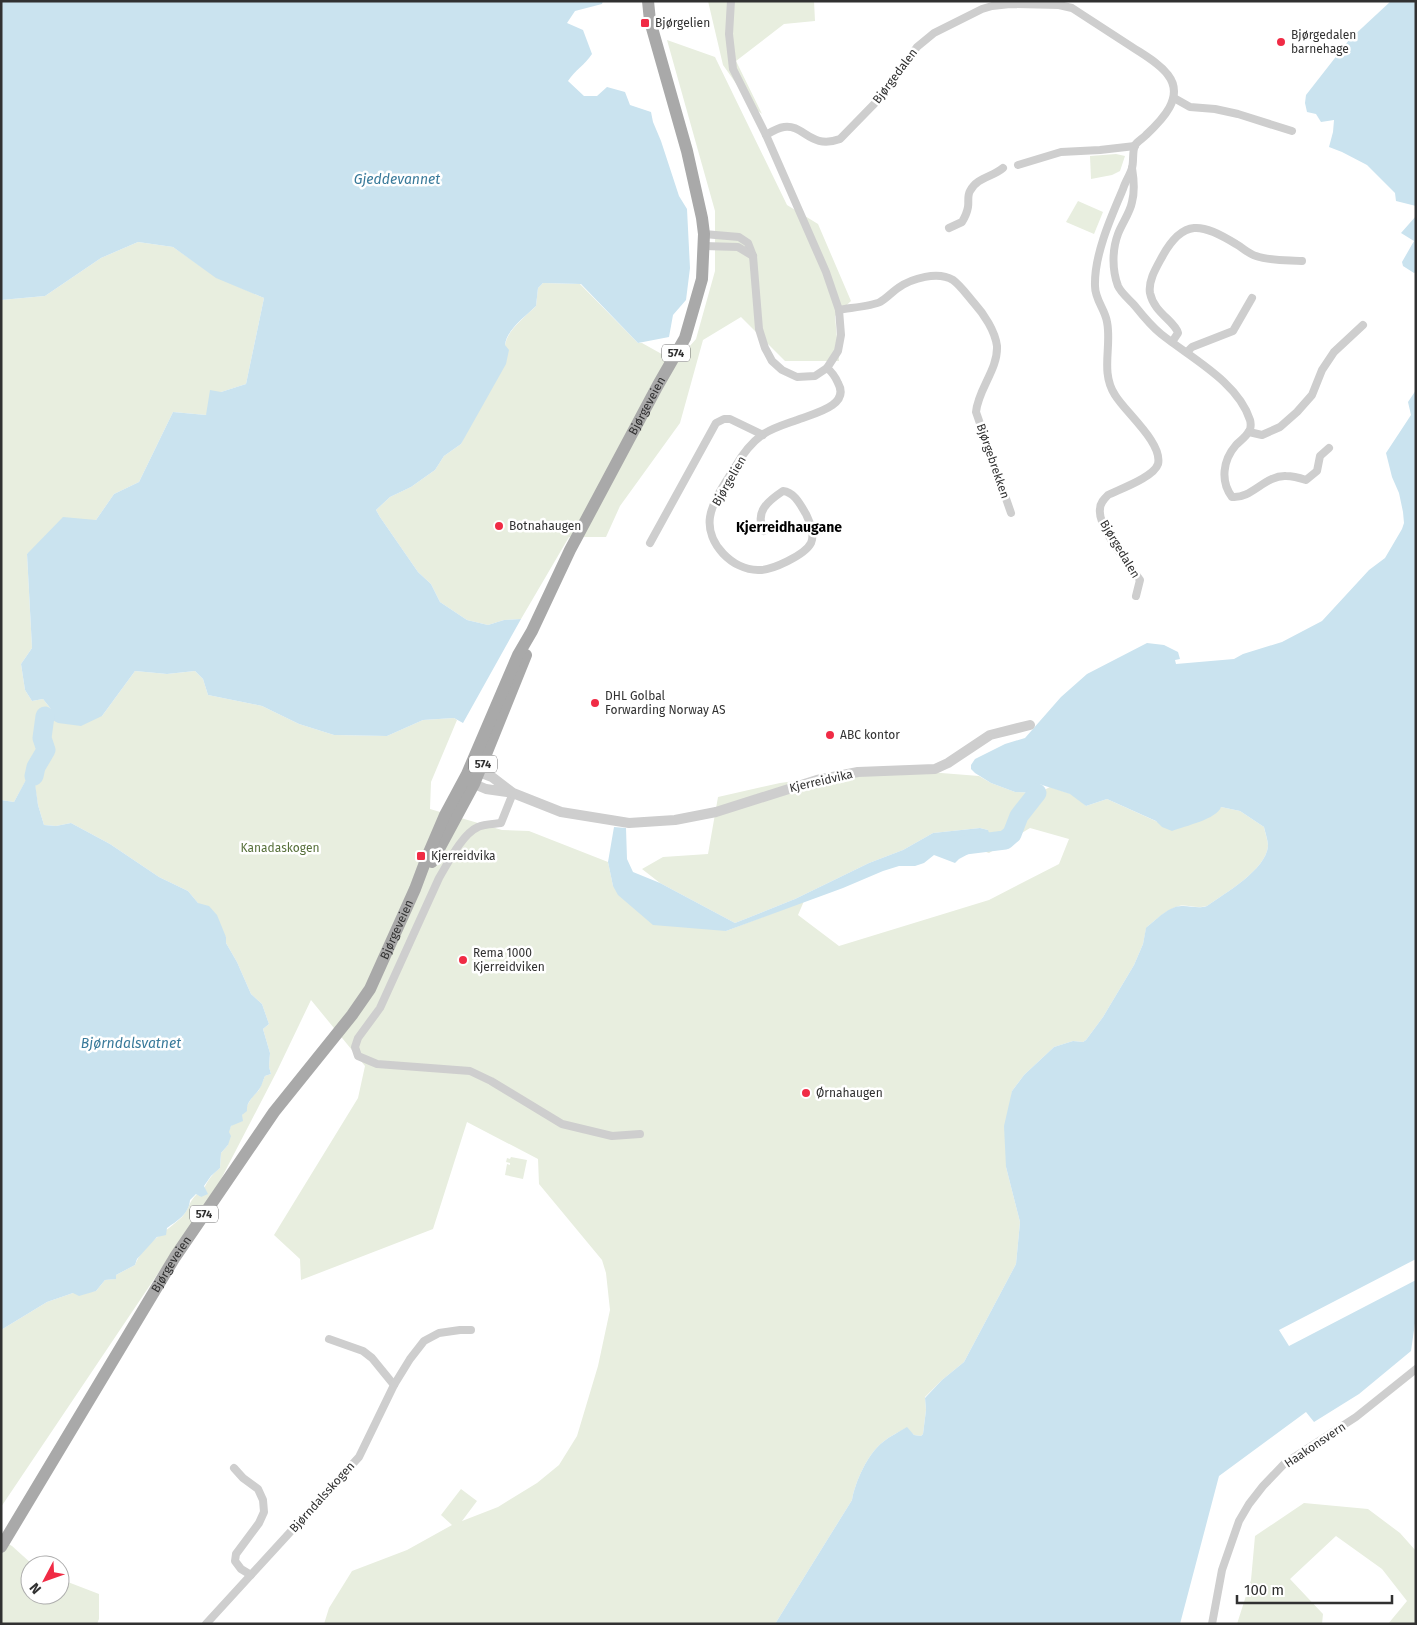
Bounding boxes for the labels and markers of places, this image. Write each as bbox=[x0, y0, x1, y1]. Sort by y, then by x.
place label: Bjørgelien bbox=[655, 16, 710, 30]
marker: Bjørgelien bbox=[639, 17, 651, 29]
place label: Bjørgedalen barnehage bbox=[1291, 28, 1356, 56]
marker: Bjørgedalen barnehage bbox=[1275, 36, 1287, 48]
place label: Botnahaugen bbox=[509, 519, 581, 533]
marker: Botnahaugen bbox=[493, 520, 505, 532]
place label: DHL Golbal Forwarding Norway AS bbox=[605, 689, 726, 717]
marker: DHL Golbal Forwarding Norway AS bbox=[589, 697, 601, 709]
place label: ABC kontor bbox=[840, 728, 900, 742]
marker: ABC kontor bbox=[824, 729, 836, 741]
place label: Kjerreidvika bbox=[431, 849, 496, 863]
marker: Kjerreidvika bbox=[415, 850, 427, 862]
place label: Rema 1000 Kjerreidviken bbox=[473, 946, 545, 974]
marker: Rema 1000 Kjerreidviken bbox=[457, 954, 469, 966]
place label: Ørnahaugen bbox=[816, 1086, 883, 1100]
marker: Ørnahaugen bbox=[800, 1087, 812, 1099]

